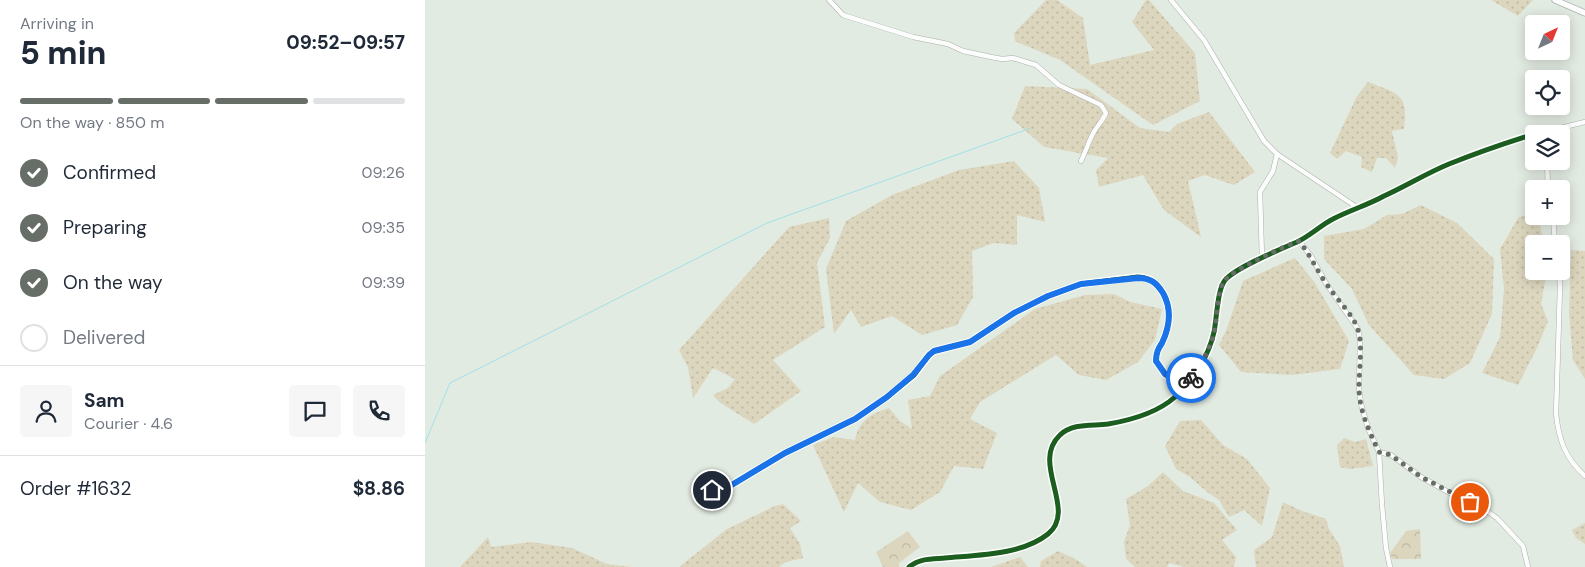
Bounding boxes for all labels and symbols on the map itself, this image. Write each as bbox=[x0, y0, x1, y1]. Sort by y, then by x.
north arrow bbox=[1525, 15, 1570, 60]
courier bbox=[1166, 353, 1216, 403]
pin bbox=[691, 469, 733, 511]
pin bbox=[1449, 481, 1491, 523]

